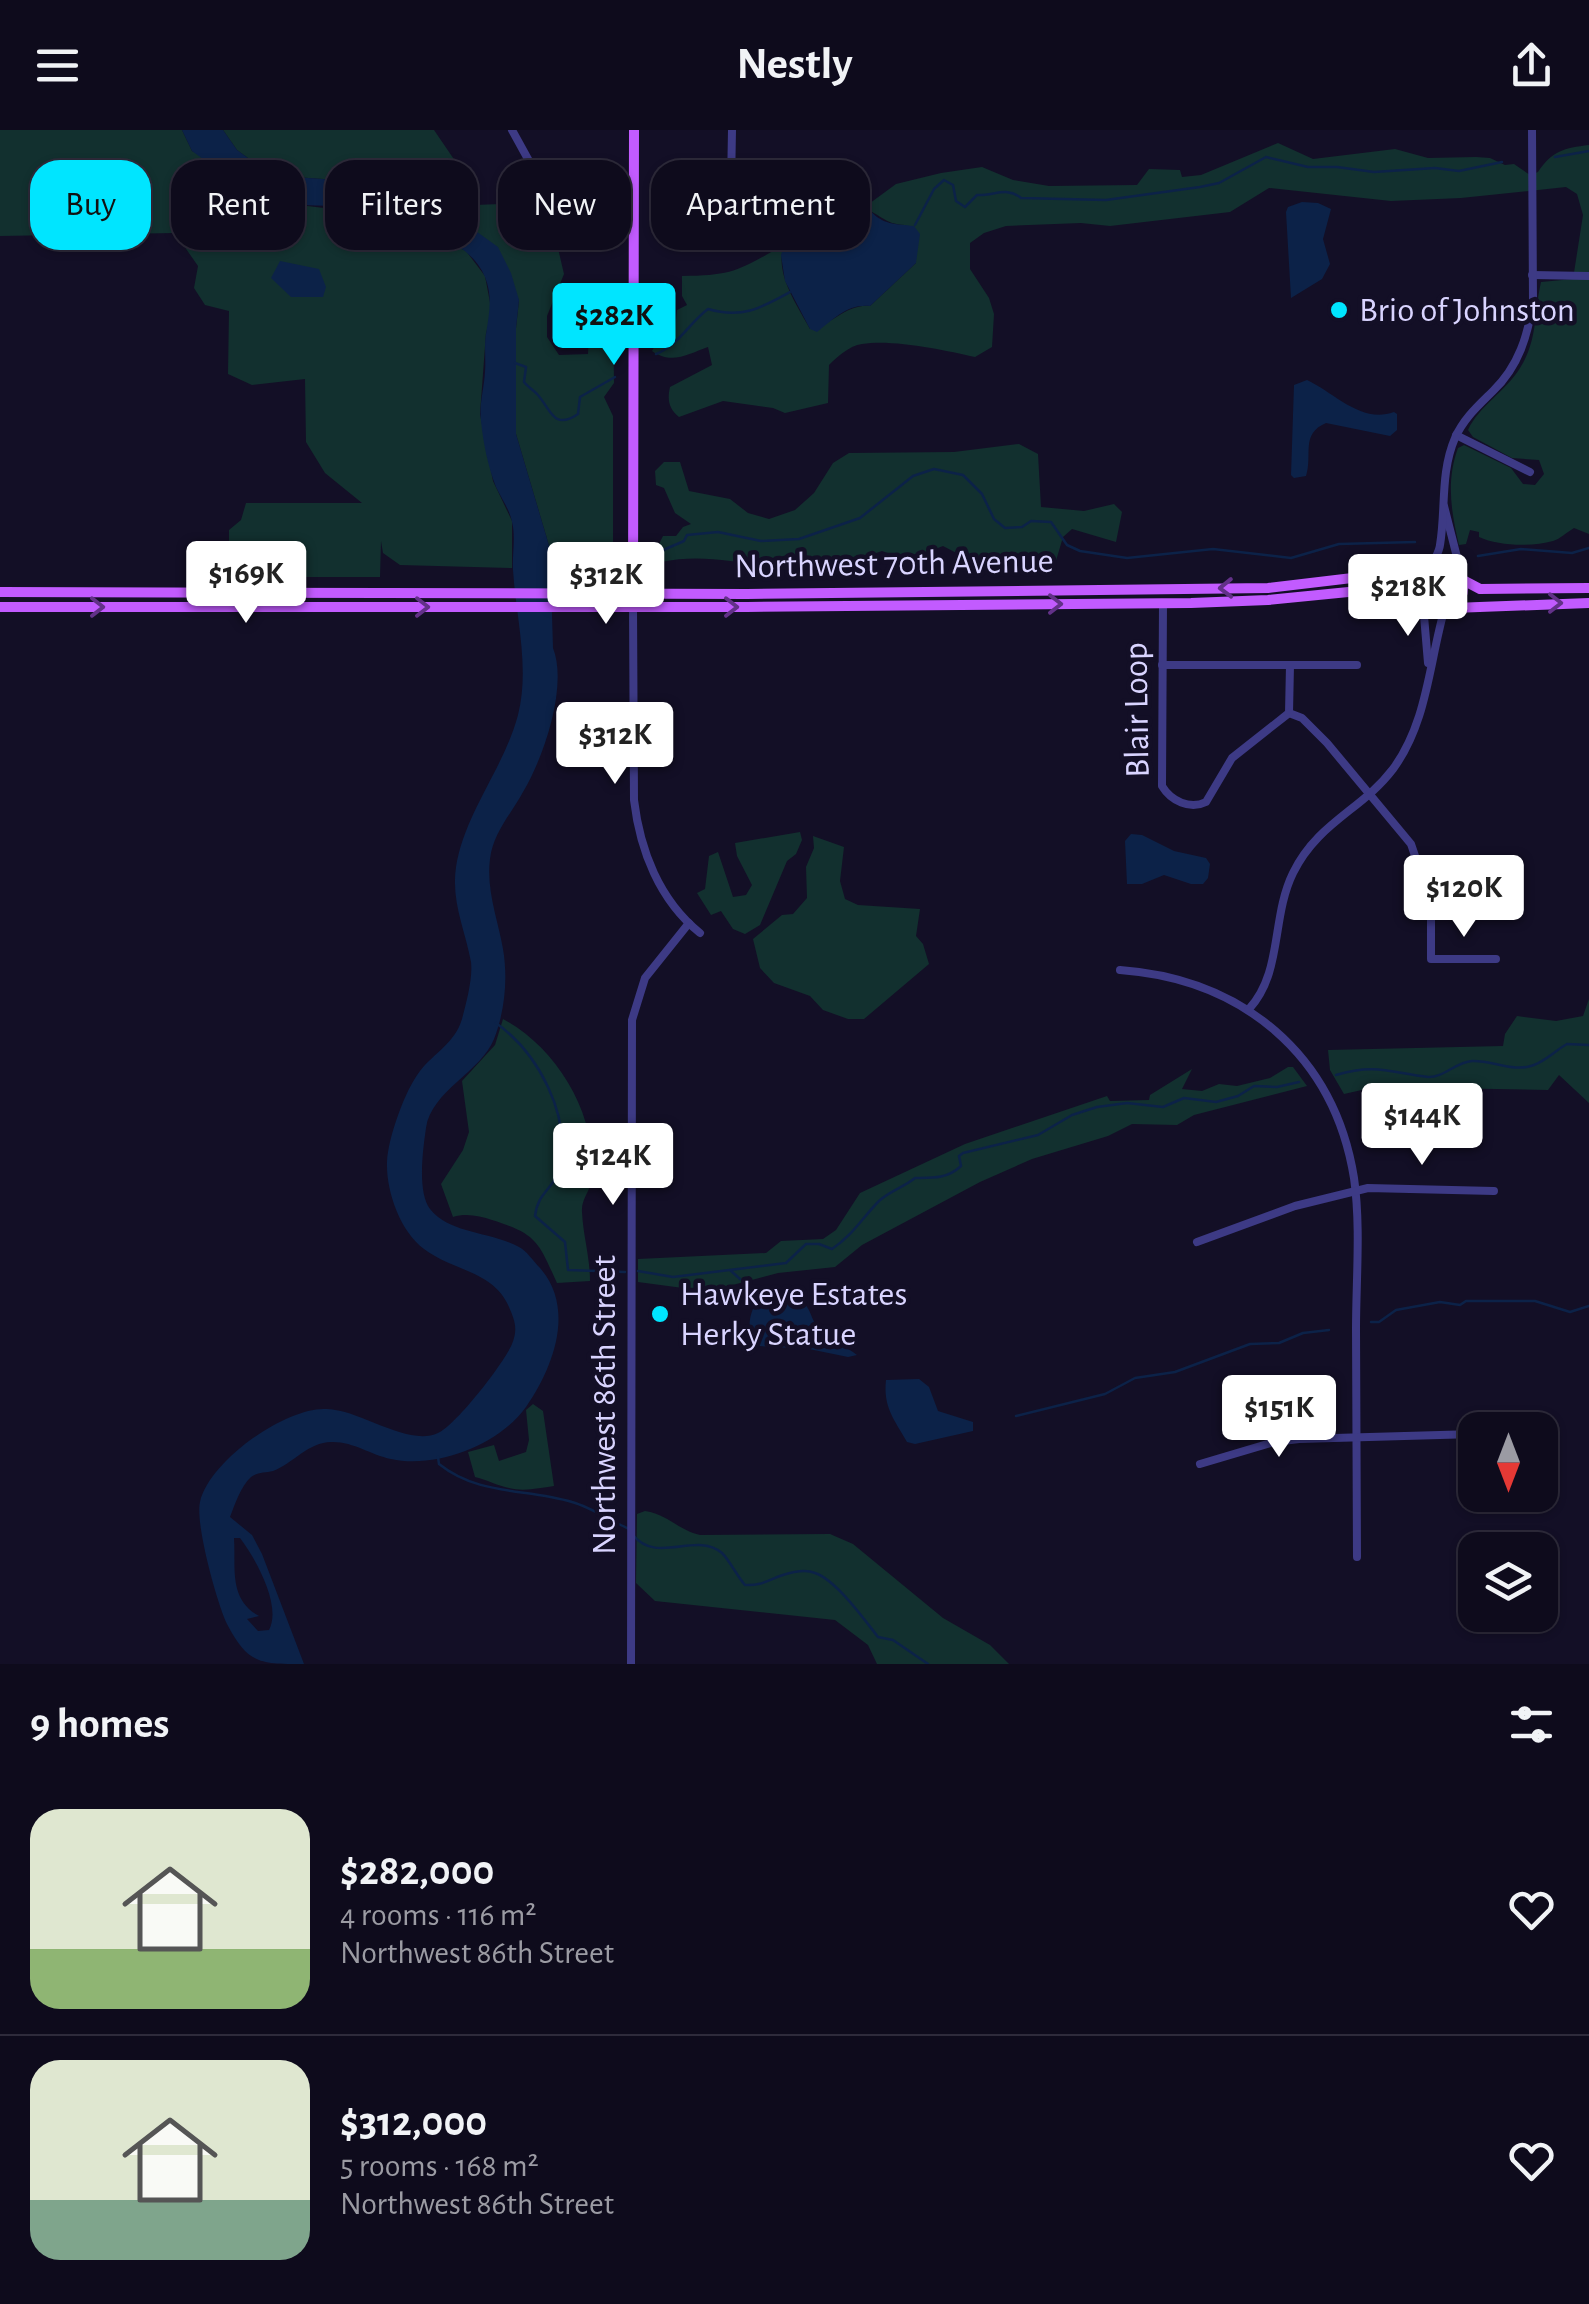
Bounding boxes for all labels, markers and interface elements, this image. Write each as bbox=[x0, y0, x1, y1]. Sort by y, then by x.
icon: menu bbox=[30, 38, 85, 93]
icon: share bbox=[1504, 38, 1559, 93]
text: Nestly bbox=[736, 42, 853, 87]
chip: Buy bbox=[30, 160, 151, 250]
chip: Rent bbox=[171, 160, 305, 250]
chip: Filters bbox=[325, 160, 478, 250]
chip: New bbox=[498, 160, 631, 250]
chip: Apartment bbox=[651, 160, 870, 250]
pin: $282K bbox=[544, 283, 684, 368]
place label: Brio of Johnston bbox=[1359, 293, 1575, 328]
text: $282K bbox=[574, 299, 654, 331]
marker: Brio of Johnston bbox=[1328, 299, 1350, 321]
pin: $169K bbox=[176, 541, 316, 626]
pin: $312K bbox=[536, 542, 676, 627]
street label: Northwest 70th Avenue bbox=[734, 544, 1054, 584]
pin: $218K bbox=[1338, 554, 1478, 639]
text: $169K bbox=[208, 557, 284, 589]
text: $312K bbox=[569, 558, 643, 590]
text: $218K bbox=[1370, 570, 1446, 602]
one-way arrow bbox=[1218, 578, 1234, 599]
one-way arrow bbox=[1548, 592, 1564, 614]
one-way arrow bbox=[1048, 593, 1064, 615]
one-way arrow bbox=[90, 596, 106, 618]
one-way arrow bbox=[416, 596, 431, 618]
one-way arrow bbox=[724, 596, 739, 618]
street label: Blair Loop bbox=[1118, 642, 1156, 778]
pin: $312K bbox=[545, 702, 685, 787]
text: $312K bbox=[578, 718, 652, 750]
pin: $120K bbox=[1394, 855, 1534, 940]
text: $120K bbox=[1426, 871, 1502, 903]
pin: $144K bbox=[1352, 1083, 1492, 1168]
text: $144K bbox=[1384, 1099, 1460, 1131]
pin: $124K bbox=[543, 1123, 683, 1208]
text: $124K bbox=[575, 1139, 651, 1171]
street label: Northwest 86th Street bbox=[587, 1255, 622, 1555]
place label: Hawkeye Estates Herky Statue bbox=[680, 1277, 907, 1352]
marker: Hawkeye Estates Herky Statue bbox=[649, 1303, 671, 1325]
pin: $151K bbox=[1209, 1375, 1349, 1460]
text: $151K bbox=[1244, 1391, 1314, 1423]
north arrow bbox=[1458, 1412, 1558, 1512]
map controls bbox=[1458, 1412, 1558, 1632]
button: layers bbox=[1458, 1532, 1558, 1632]
icon: filters bbox=[1504, 1697, 1559, 1752]
text: 9 homes bbox=[30, 1703, 169, 1745]
icon: home bbox=[110, 1849, 230, 1969]
text: $282,000 bbox=[340, 1850, 494, 1892]
icon: heart bbox=[1504, 1882, 1559, 1937]
text: 4 rooms · 116 m² bbox=[340, 1899, 537, 1931]
text: Northwest 86th Street bbox=[340, 1937, 614, 1969]
icon: home bbox=[110, 2100, 230, 2220]
text: $312,000 bbox=[340, 2101, 487, 2143]
icon: heart bbox=[1504, 2133, 1559, 2188]
text: 5 rooms · 168 m² bbox=[340, 2150, 539, 2182]
text: Northwest 86th Street bbox=[340, 2188, 614, 2220]

